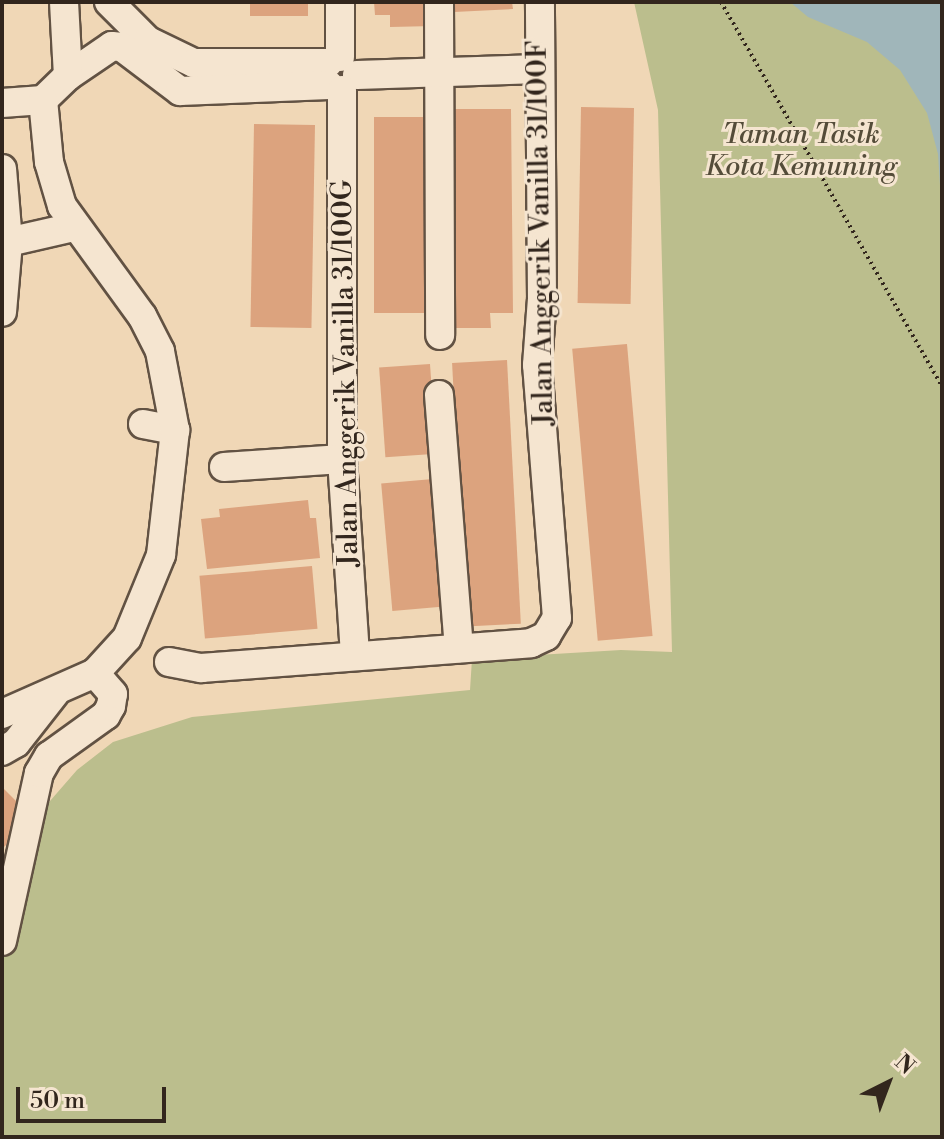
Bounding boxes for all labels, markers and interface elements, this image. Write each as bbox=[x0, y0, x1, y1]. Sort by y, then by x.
street label: Jalan Anggerik Vanilla 31/100F bbox=[521, 40, 561, 426]
park label: Taman Tasik Kota Kemuning bbox=[705, 118, 897, 184]
street label: Jalan Anggerik Vanilla 31/100G bbox=[326, 179, 366, 567]
north arrow bbox=[848, 1043, 928, 1123]
text: N bbox=[889, 1049, 920, 1081]
scale bar bbox=[20, 1071, 170, 1121]
text: 50 m bbox=[30, 1086, 85, 1116]

